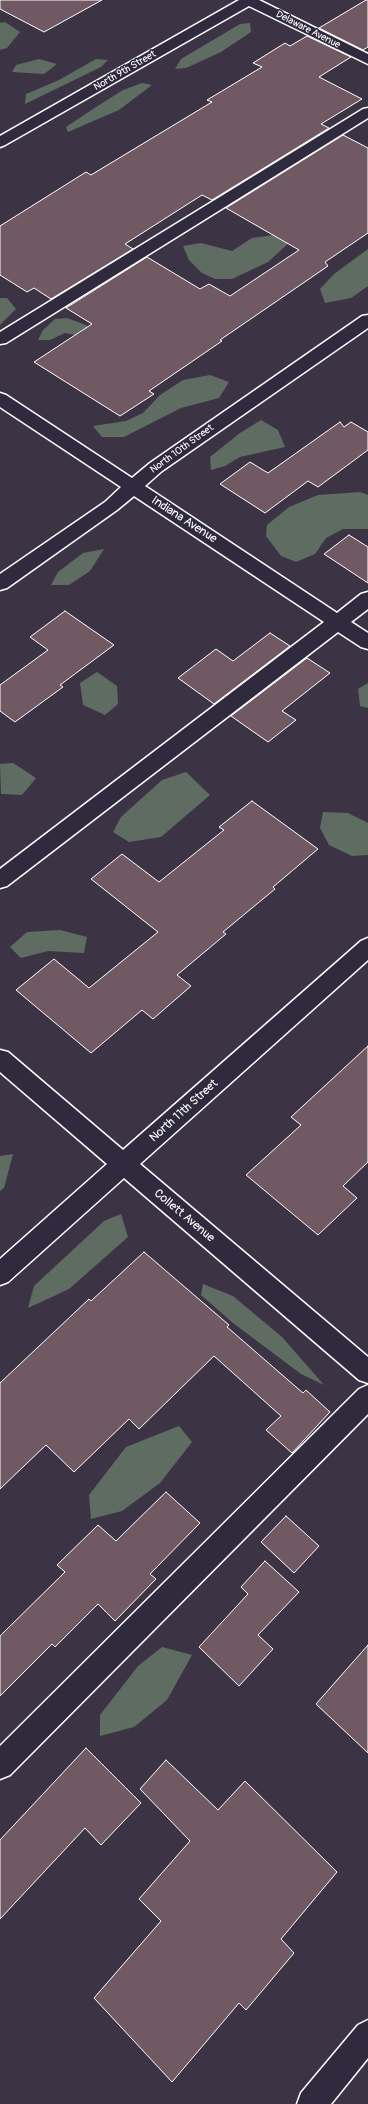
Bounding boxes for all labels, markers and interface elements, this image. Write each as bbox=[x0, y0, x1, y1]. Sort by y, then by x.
street label: Delaware Avenue bbox=[274, 9, 342, 51]
street label: North 9th Street bbox=[92, 48, 158, 94]
street label: North 10th Street bbox=[148, 422, 216, 476]
street label: Indiana Avenue bbox=[149, 493, 219, 547]
street label: North 11th Street bbox=[147, 1077, 221, 1145]
street label: Collett Avenue bbox=[151, 1186, 217, 1246]

